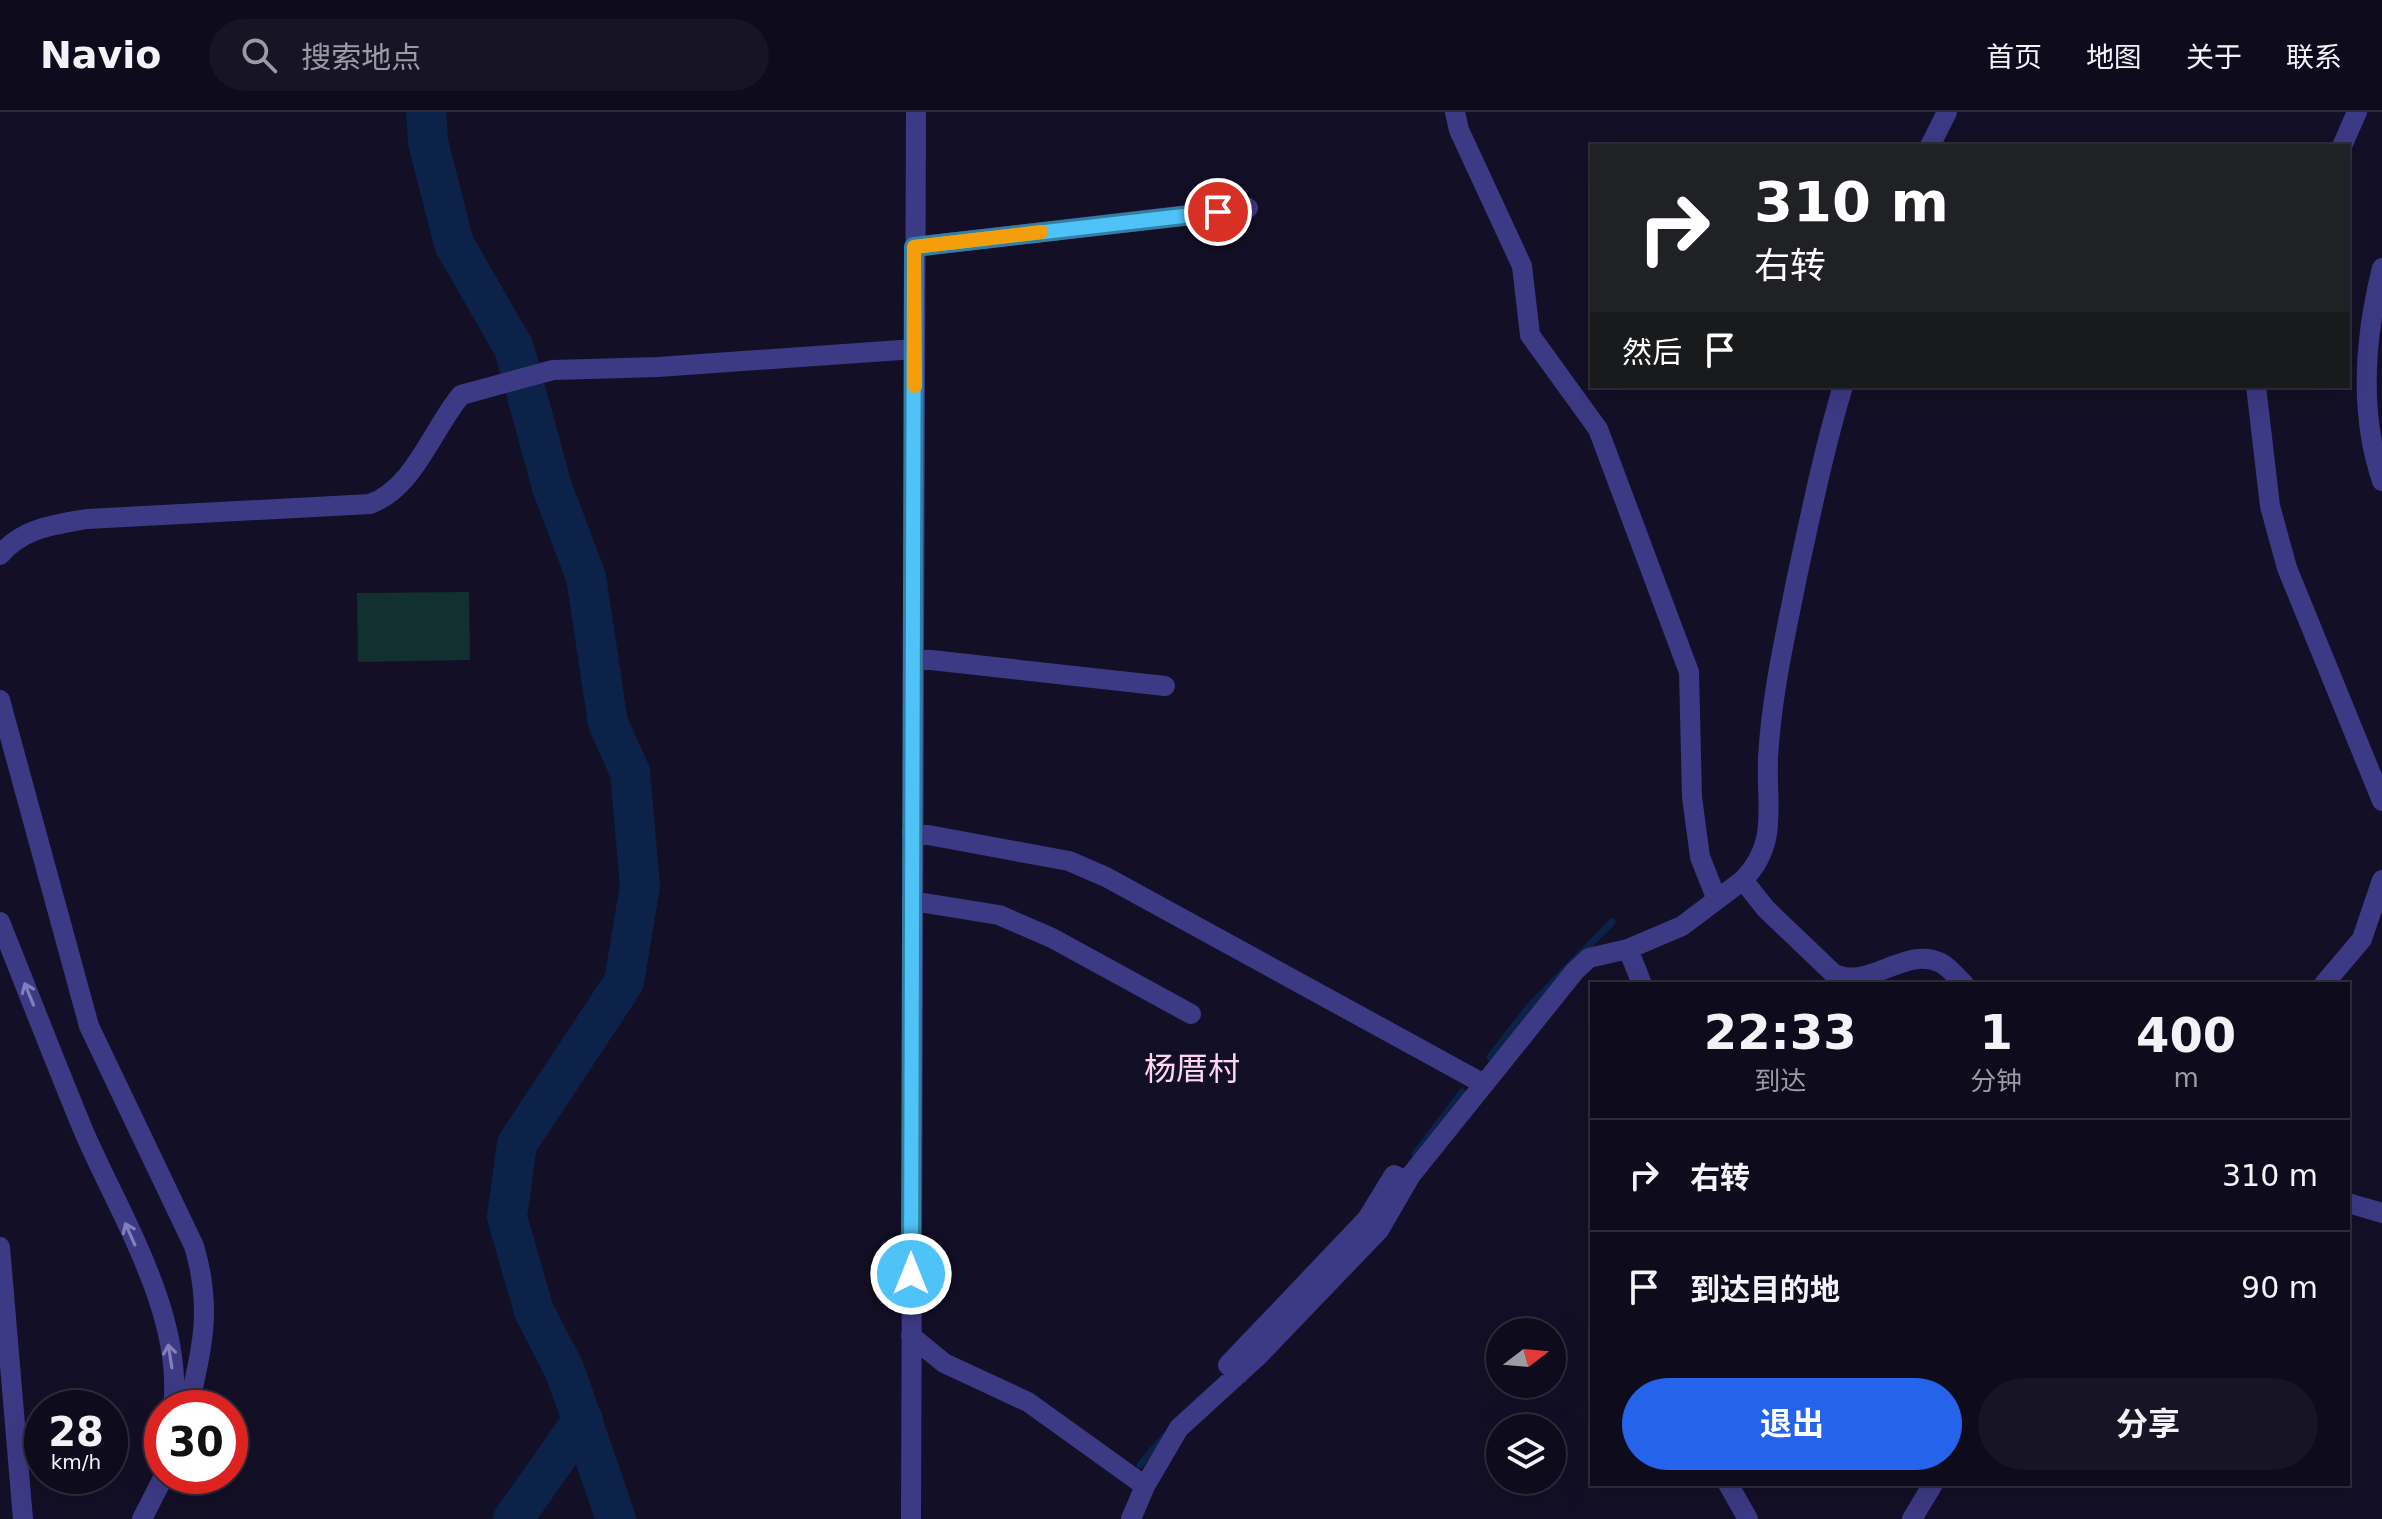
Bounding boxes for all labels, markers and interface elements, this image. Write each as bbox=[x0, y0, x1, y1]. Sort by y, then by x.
search box bbox=[209, 19, 769, 91]
text: Navio bbox=[40, 33, 161, 77]
icon: search bbox=[237, 33, 281, 77]
text: 搜索地点 bbox=[301, 40, 421, 75]
text: 首页 bbox=[1986, 41, 2042, 74]
text: 地图 bbox=[2086, 41, 2142, 74]
text: 关于 bbox=[2186, 41, 2242, 74]
text: 联系 bbox=[2286, 41, 2342, 74]
text: 310 m bbox=[1754, 169, 1949, 234]
icon: right bbox=[1622, 176, 1726, 280]
pin bbox=[1184, 178, 1252, 246]
icon: arrive bbox=[1196, 190, 1240, 234]
text: 右转 bbox=[1754, 245, 1826, 286]
icon: arrive bbox=[1698, 328, 1742, 372]
text: 然后 bbox=[1622, 335, 1682, 370]
one-way arrow bbox=[21, 982, 35, 1007]
text: 22:33 bbox=[1704, 1004, 1857, 1060]
text: 1 bbox=[1980, 1004, 2013, 1060]
text: 400 bbox=[2136, 1007, 2236, 1063]
district label: 杨厝村 bbox=[1144, 1050, 1240, 1088]
text: m bbox=[2173, 1063, 2199, 1093]
text: 到达 bbox=[1754, 1066, 1806, 1096]
text: 分钟 bbox=[1970, 1066, 2022, 1096]
icon: right bbox=[1622, 1153, 1666, 1197]
text: 310 m bbox=[2222, 1158, 2318, 1193]
text: 右转 bbox=[1690, 1160, 1750, 1195]
one-way arrow bbox=[122, 1222, 137, 1246]
position arrow bbox=[869, 1232, 953, 1316]
icon: arrive bbox=[1622, 1265, 1666, 1309]
text: 90 m bbox=[2241, 1270, 2318, 1305]
text: 到达目的地 bbox=[1690, 1272, 1840, 1307]
north arrow bbox=[1486, 1318, 1566, 1398]
map controls bbox=[1486, 1318, 1566, 1494]
one-way arrow bbox=[161, 1344, 176, 1370]
button: 退出 bbox=[1622, 1378, 1962, 1470]
button: 分享 bbox=[1978, 1378, 2318, 1470]
speed limit sign: 30 bbox=[144, 1390, 248, 1494]
text: 28 bbox=[48, 1409, 104, 1455]
button: layers bbox=[1486, 1414, 1566, 1494]
text: km/h bbox=[51, 1450, 101, 1474]

